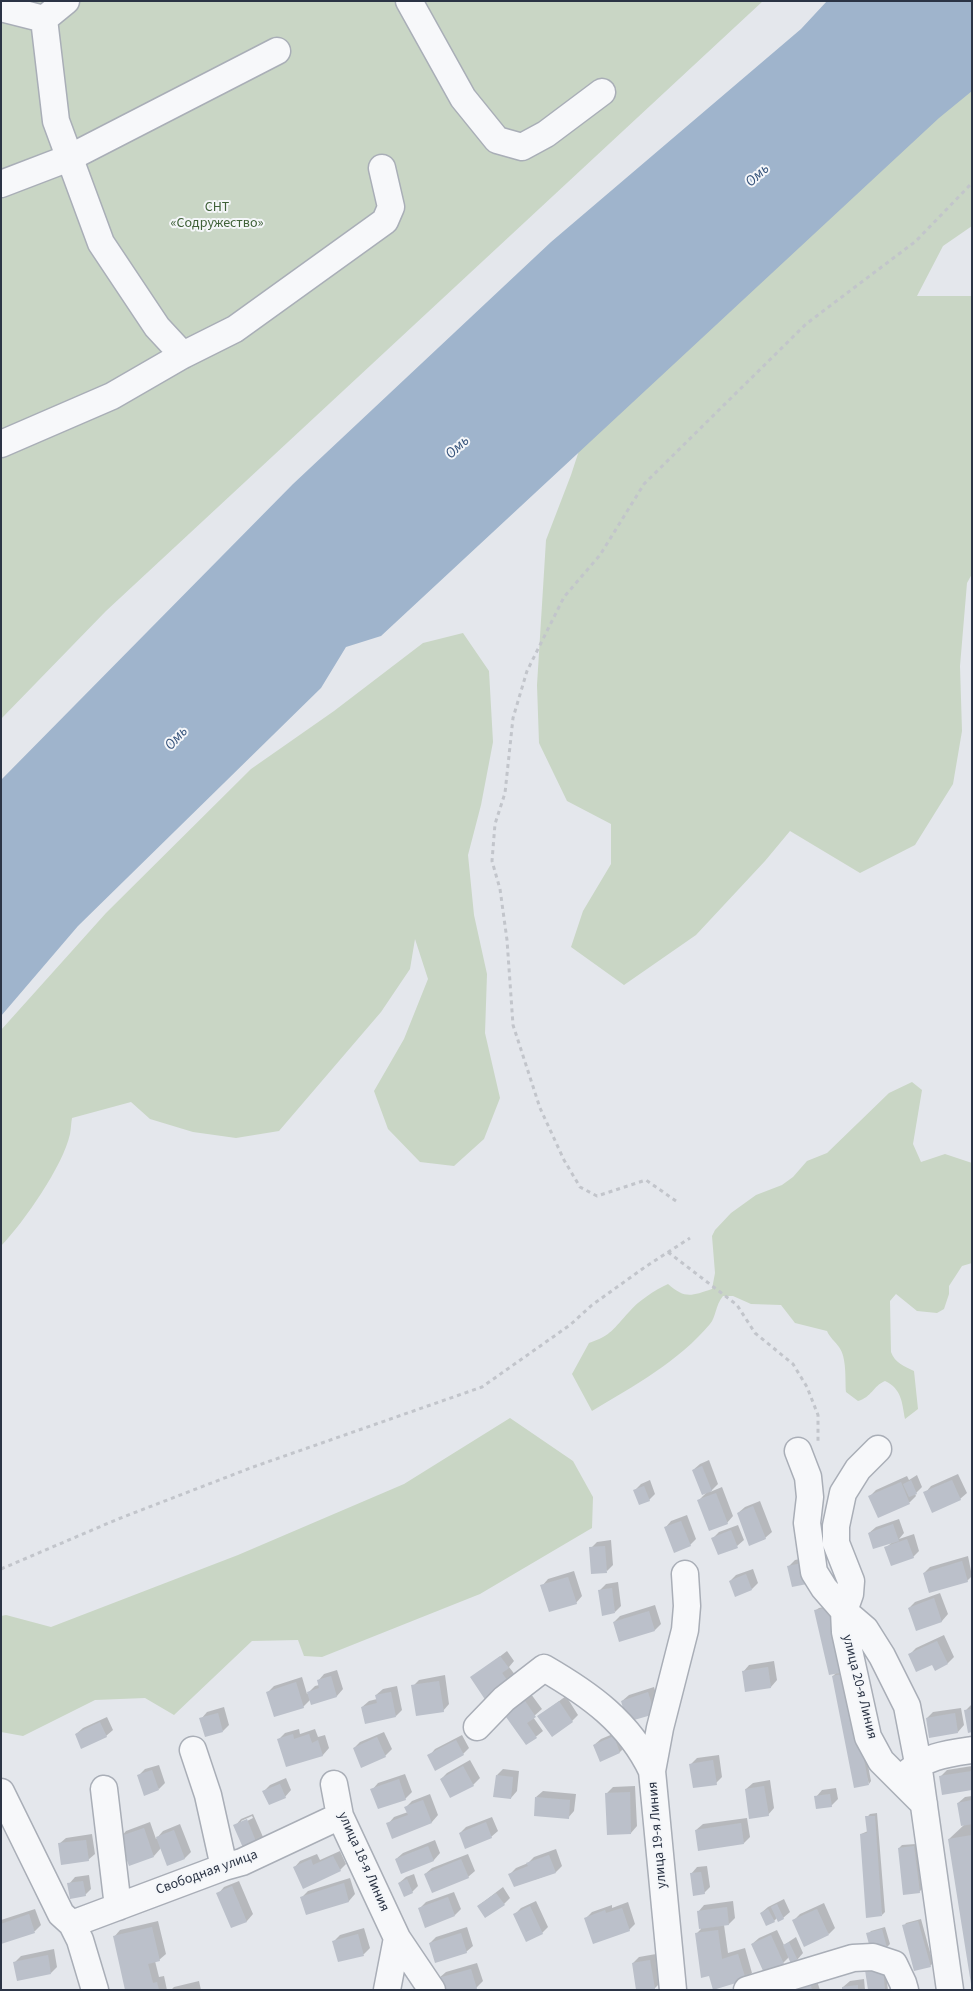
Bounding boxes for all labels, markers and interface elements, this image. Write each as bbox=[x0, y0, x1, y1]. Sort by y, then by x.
water label: Омь bbox=[742, 161, 774, 191]
park label: СНТ «Содружество» bbox=[170, 200, 264, 232]
water label: Омь bbox=[442, 433, 474, 463]
water label: Омь bbox=[162, 723, 192, 755]
street label: улица 20-я Линия bbox=[838, 1633, 880, 1741]
street label: улица 19-я Линия bbox=[645, 1781, 671, 1889]
street label: улица 18-я Линия bbox=[333, 1810, 393, 1914]
street label: Свободная улица bbox=[154, 1847, 260, 1899]

